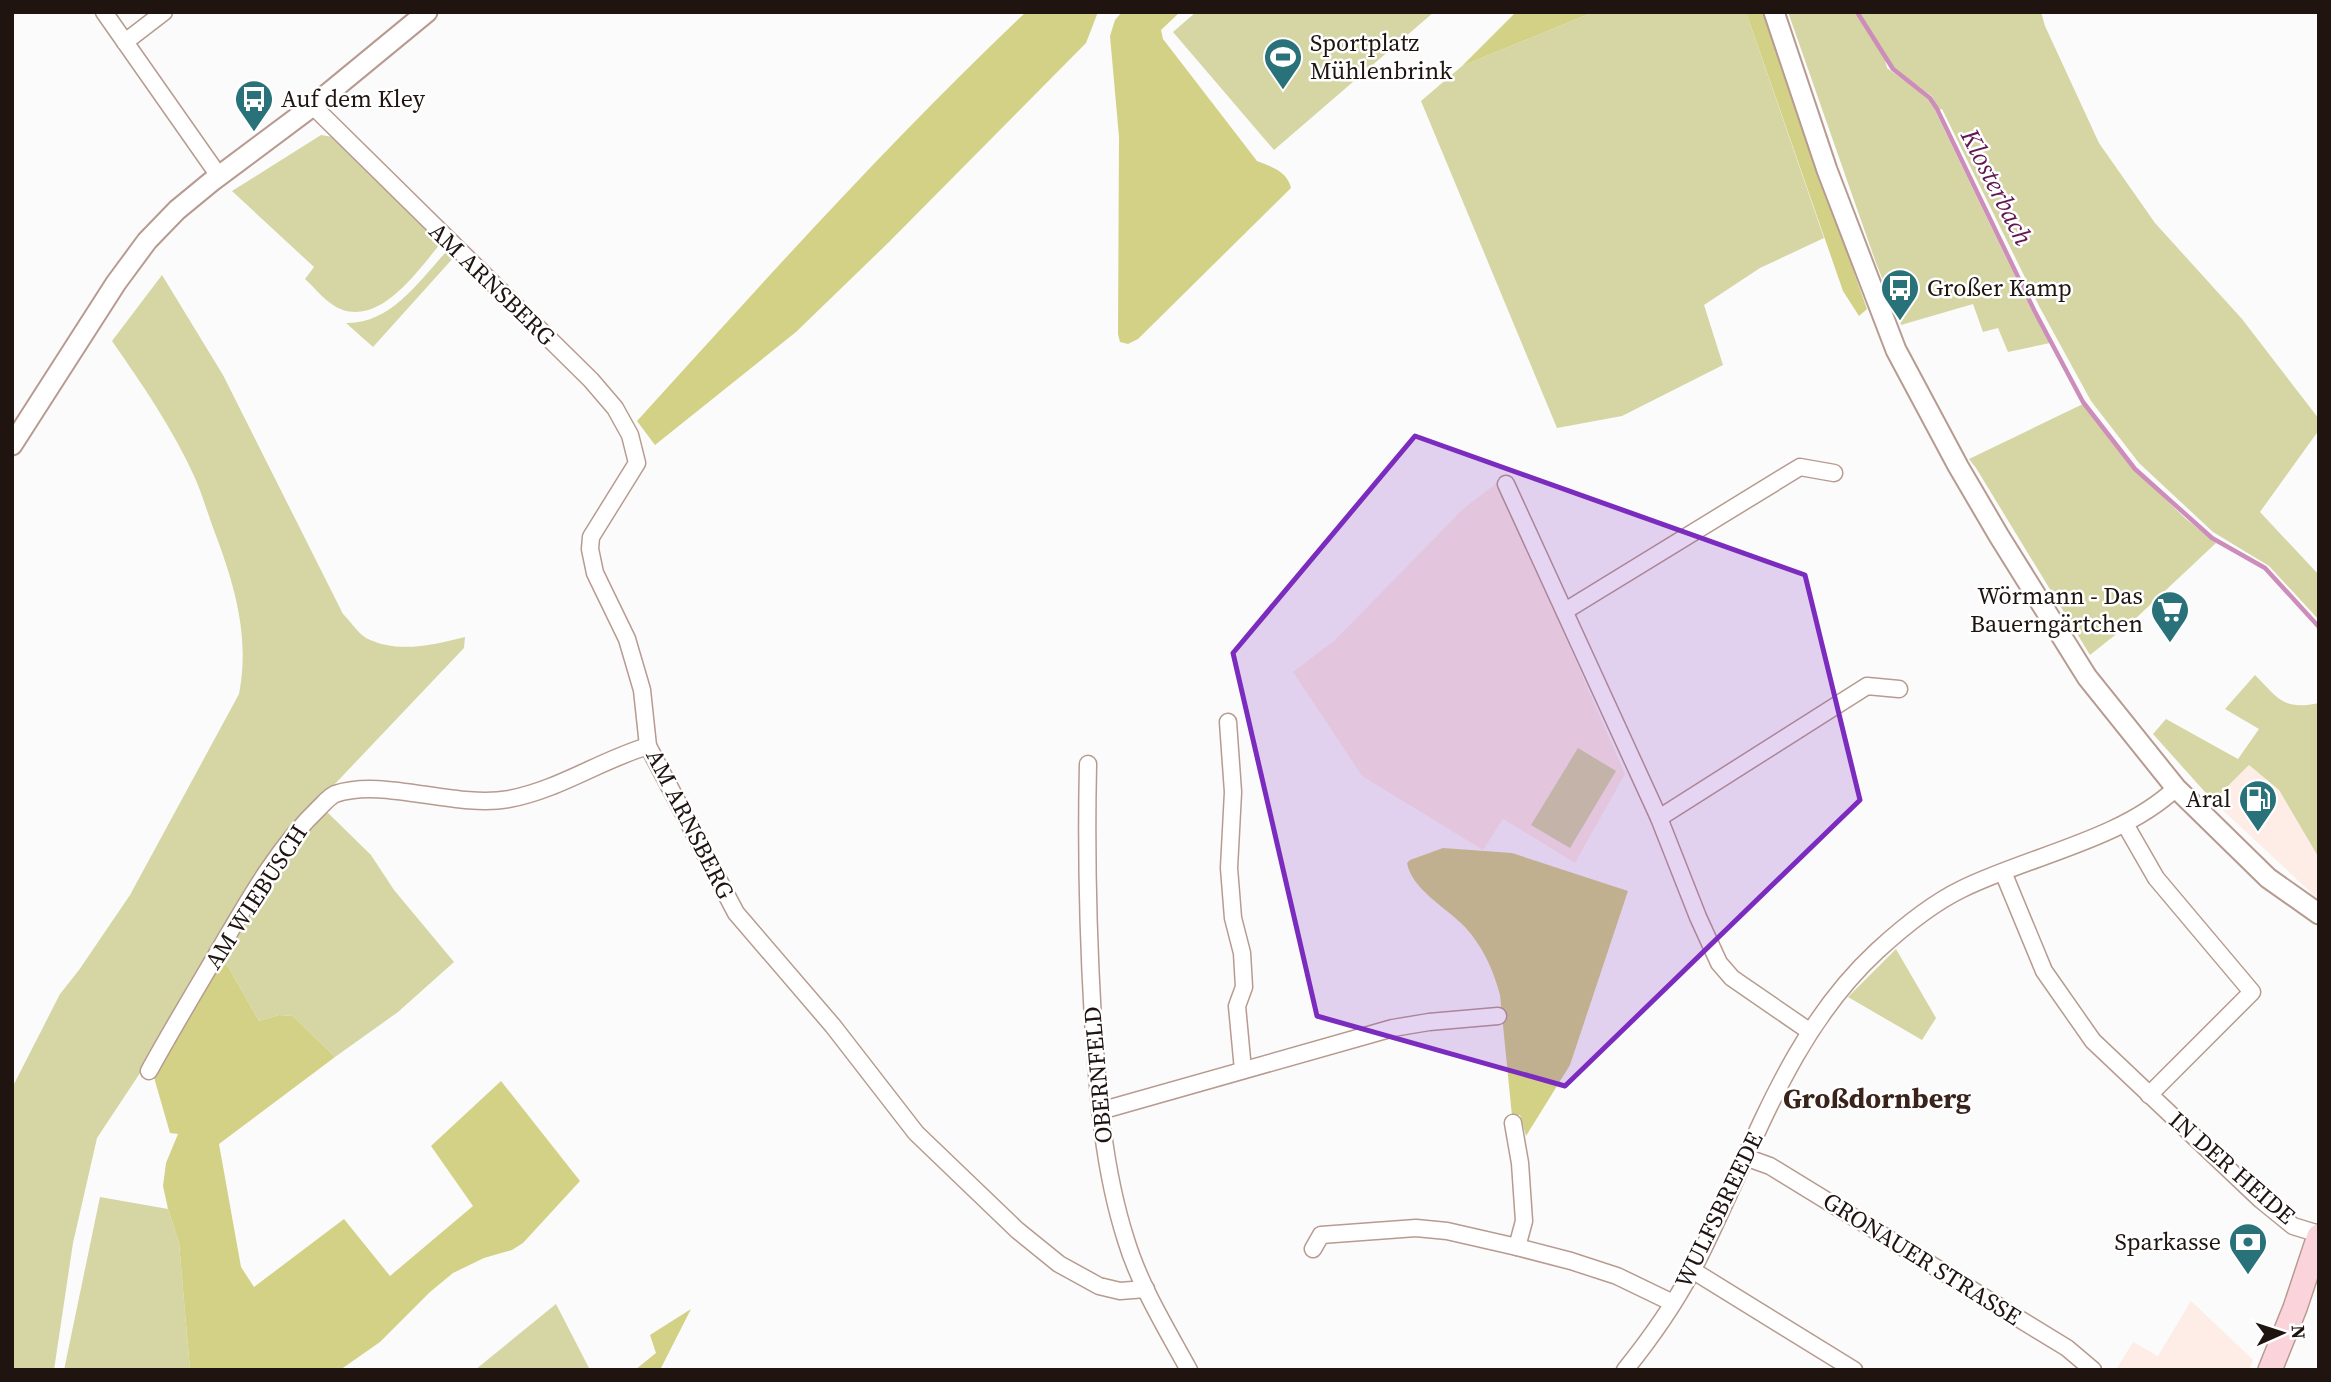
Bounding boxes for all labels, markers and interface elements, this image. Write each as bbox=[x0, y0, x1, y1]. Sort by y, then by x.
place label: Sportplatz Mühlenbrink bbox=[1310, 26, 1453, 87]
sports icon: Sportplatz Mühlenbrink bbox=[1262, 36, 1304, 91]
bus stop icon: Auf dem Kley bbox=[233, 78, 275, 133]
place label: Auf dem Kley bbox=[281, 82, 426, 115]
water label: Klosterbach bbox=[1952, 122, 2042, 251]
street label: AM ARNSBERG bbox=[422, 215, 563, 353]
bus stop icon: Großer Kamp bbox=[1879, 267, 1921, 322]
place label: Großer Kamp bbox=[1927, 271, 2072, 304]
place label: Wörmann - Das Bauerngärtchen bbox=[1970, 579, 2143, 640]
supermarket icon: Wörmann - Das Bauerngärtchen bbox=[2149, 589, 2191, 644]
street label: AM ARNSBERG bbox=[638, 743, 743, 905]
fuel station icon: Aral bbox=[2237, 778, 2279, 833]
place label: Aral bbox=[2186, 782, 2231, 815]
street label: AM WIEBUSCH bbox=[196, 818, 315, 975]
street label: OBERNFELD bbox=[1075, 1005, 1120, 1145]
district label: Großdornberg bbox=[1783, 1079, 1971, 1117]
street label: IN DER HEIDE bbox=[2162, 1104, 2302, 1232]
street label: WULFSBREEDE bbox=[1667, 1126, 1771, 1293]
street label: GRONAUER STRASSE bbox=[1817, 1184, 2028, 1333]
bank icon: Sparkasse bbox=[2227, 1221, 2269, 1276]
place label: Sparkasse bbox=[2115, 1225, 2221, 1258]
north arrow bbox=[2247, 1298, 2317, 1368]
text: N bbox=[2286, 1325, 2312, 1340]

